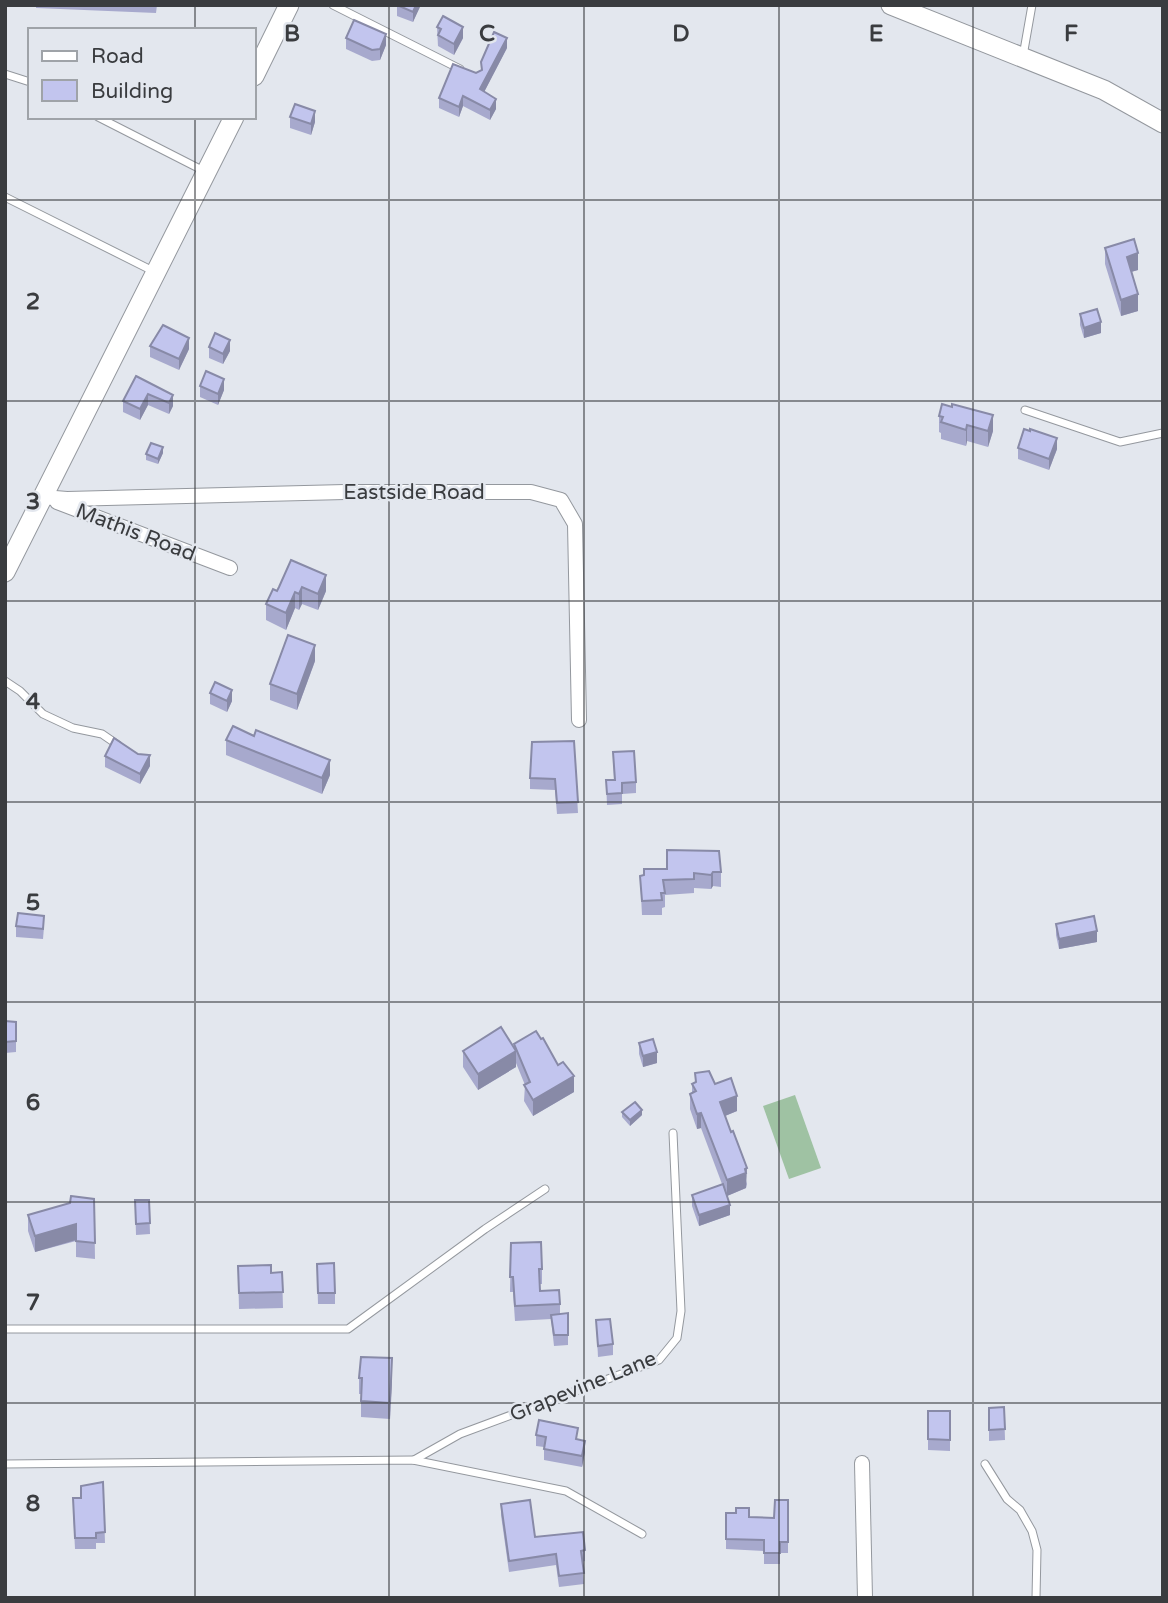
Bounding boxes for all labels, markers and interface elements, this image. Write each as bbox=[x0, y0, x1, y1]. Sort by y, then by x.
text: B bbox=[284, 20, 300, 48]
text: C bbox=[479, 20, 495, 48]
text: D bbox=[672, 20, 690, 48]
text: E bbox=[869, 20, 883, 48]
text: F bbox=[1064, 20, 1078, 48]
legend bbox=[28, 28, 256, 119]
text: Road bbox=[91, 44, 144, 69]
text: Building bbox=[91, 79, 173, 104]
text: 2 bbox=[26, 288, 40, 316]
street label: Eastside Road bbox=[343, 480, 485, 505]
text: 3 bbox=[26, 488, 40, 516]
street label: Mathis Road bbox=[72, 498, 199, 567]
text: 4 bbox=[26, 688, 41, 716]
text: 5 bbox=[26, 889, 40, 917]
text: 6 bbox=[26, 1089, 40, 1117]
text: 7 bbox=[26, 1289, 40, 1317]
street label: Grapevine Lane bbox=[506, 1346, 660, 1427]
text: 8 bbox=[26, 1490, 40, 1518]

